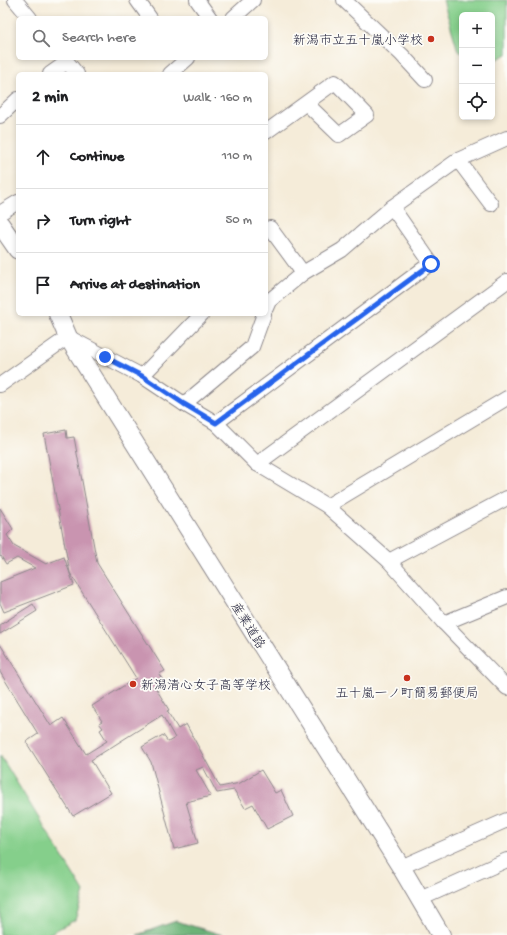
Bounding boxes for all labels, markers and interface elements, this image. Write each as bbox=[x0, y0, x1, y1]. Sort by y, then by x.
map controls bbox=[459, 12, 495, 120]
button: + bbox=[459, 12, 495, 48]
search box bbox=[16, 16, 268, 60]
icon: search bbox=[30, 27, 52, 49]
text: Search here bbox=[62, 29, 136, 47]
place label: 新潟市立五十嵐小学校 bbox=[293, 34, 423, 49]
marker: 新潟市立五十嵐小学校 bbox=[426, 34, 436, 44]
button: − bbox=[459, 48, 495, 84]
button: locate bbox=[459, 84, 495, 120]
text: 2 min bbox=[32, 88, 68, 108]
text: Walk · 160 m bbox=[183, 91, 252, 106]
icon: ahead bbox=[32, 146, 54, 168]
text: Continue bbox=[70, 148, 124, 166]
text: 110 m bbox=[222, 149, 252, 164]
icon: right bbox=[32, 210, 54, 232]
text: Turn right bbox=[70, 212, 130, 230]
text: 50 m bbox=[225, 213, 252, 228]
route start bbox=[422, 255, 440, 273]
icon: arrive bbox=[32, 274, 54, 296]
text: Arrive at destination bbox=[70, 276, 200, 294]
route end bbox=[96, 348, 114, 366]
street label: 産業道路 bbox=[227, 600, 267, 652]
marker: 五十嵐一ノ町簡易郵便局 bbox=[402, 673, 412, 683]
marker: 新潟清心女子高等学校 bbox=[128, 679, 138, 689]
place label: 新潟清心女子高等学校 bbox=[141, 679, 271, 694]
place label: 五十嵐一ノ町簡易郵便局 bbox=[335, 686, 479, 702]

